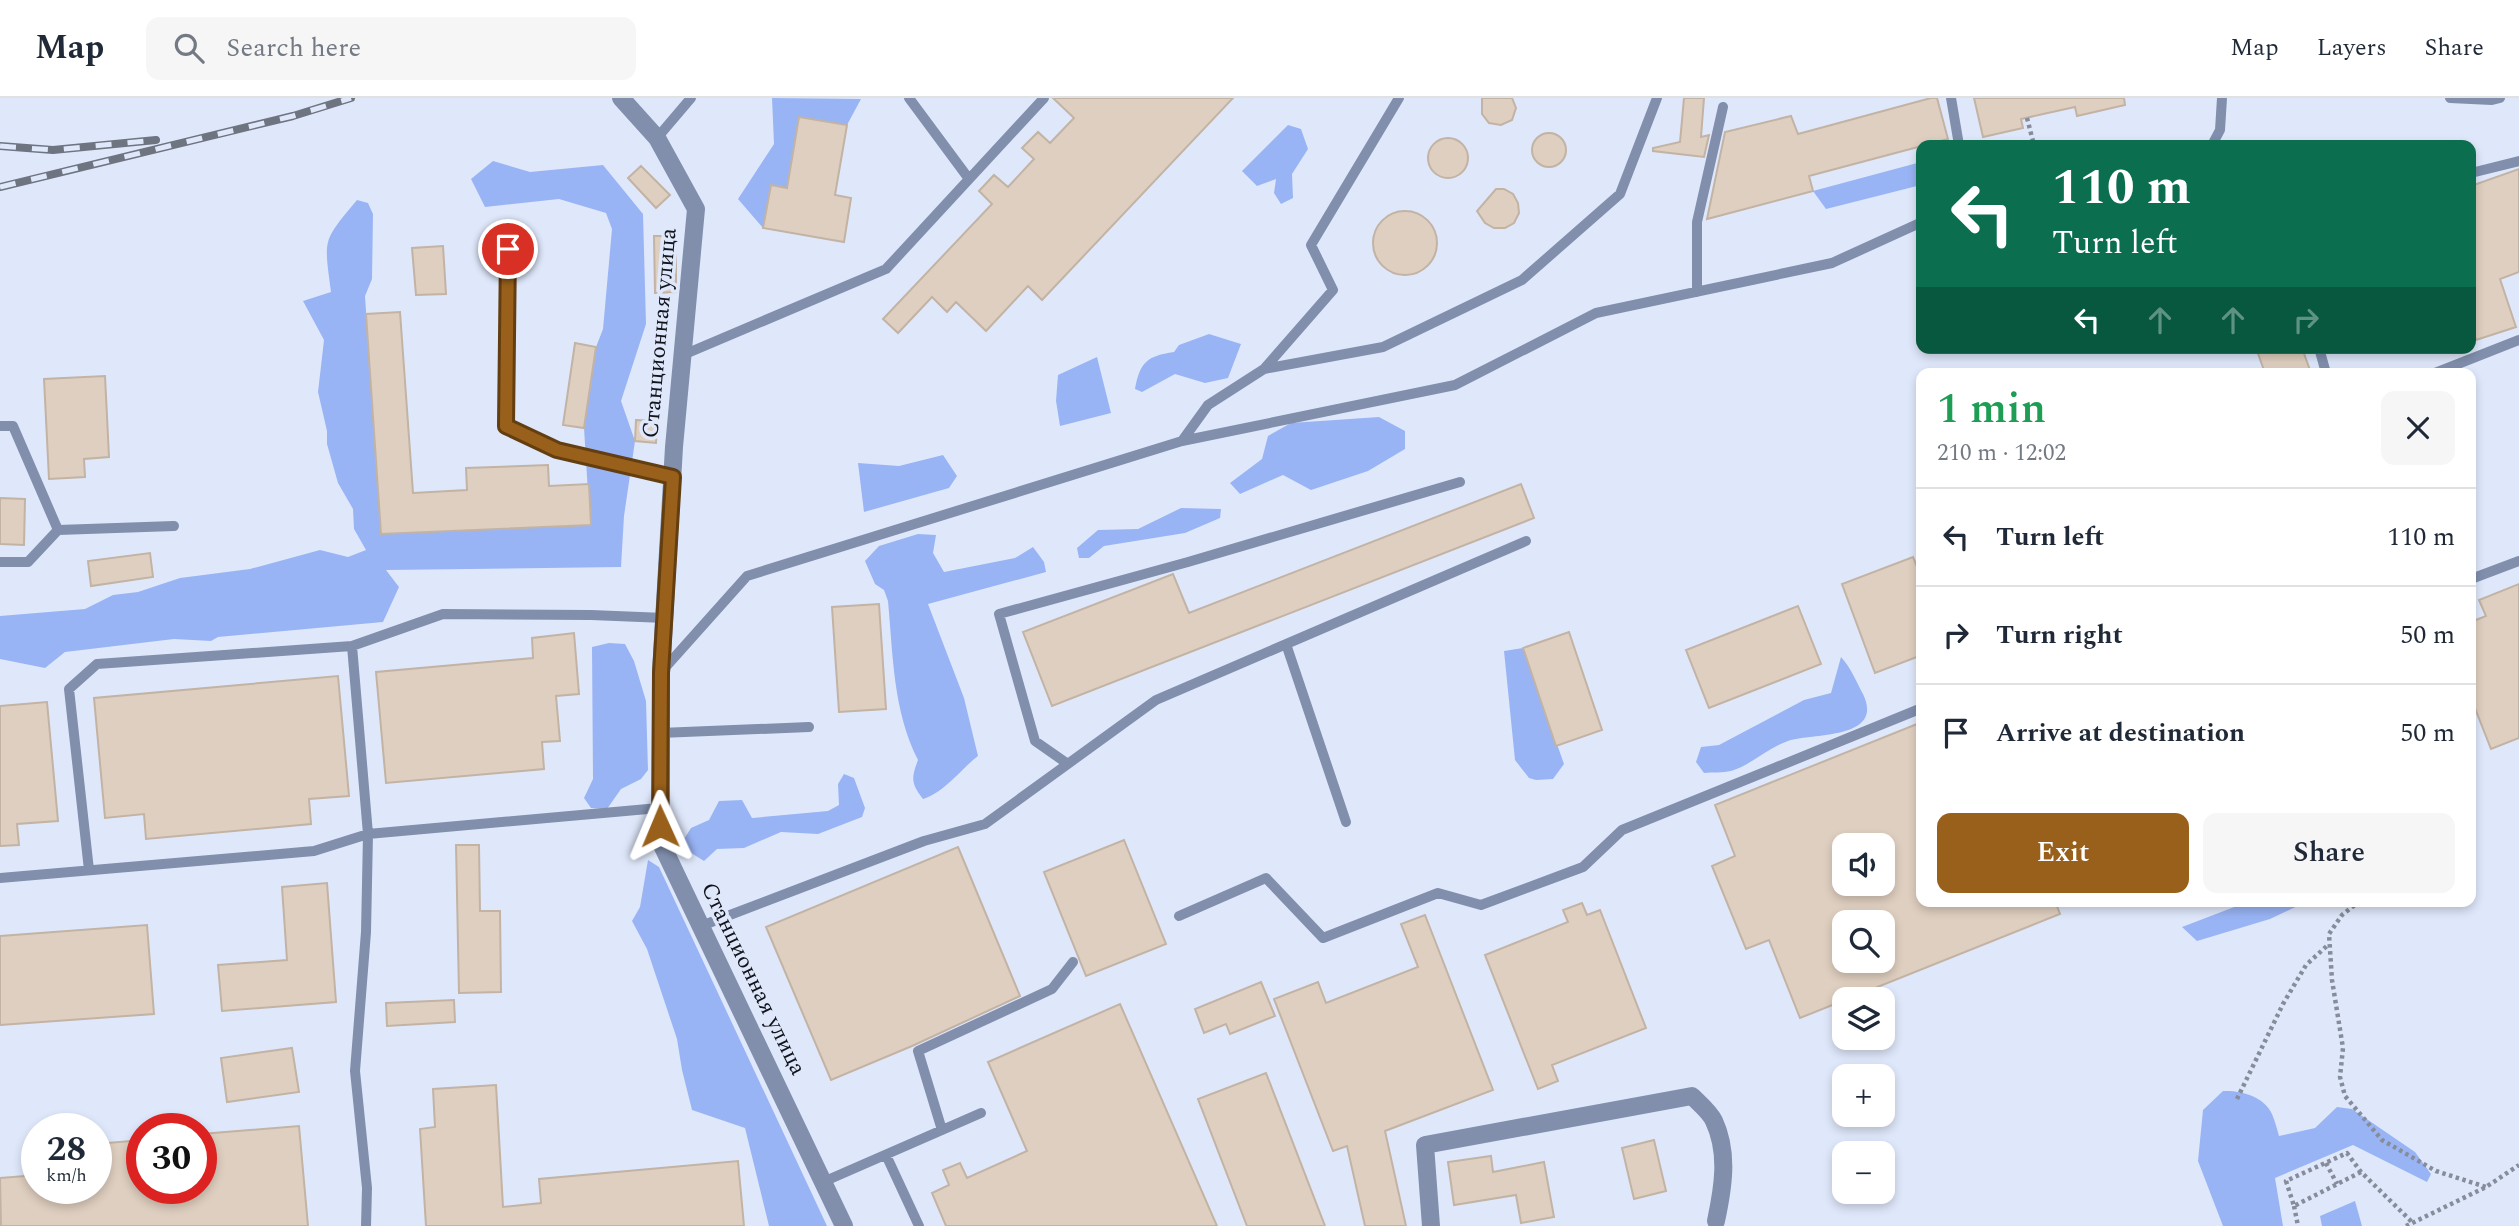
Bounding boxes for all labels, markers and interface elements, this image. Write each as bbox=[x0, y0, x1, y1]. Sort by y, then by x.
search box bbox=[146, 17, 636, 80]
text: Map bbox=[35, 23, 104, 73]
text: Search here bbox=[226, 28, 361, 68]
icon: search bbox=[170, 29, 208, 67]
text: Map bbox=[2230, 30, 2279, 66]
text: Layers bbox=[2317, 30, 2387, 66]
text: Share bbox=[2425, 30, 2484, 66]
text: 110 m bbox=[2052, 151, 2191, 226]
icon: left bbox=[1937, 168, 2028, 259]
pin bbox=[478, 219, 538, 279]
text: Turn left bbox=[2052, 219, 2178, 268]
street label: Станционная улица bbox=[633, 226, 687, 440]
icon: arrive bbox=[489, 230, 527, 268]
icon: left bbox=[2068, 301, 2106, 339]
icon: ahead bbox=[2141, 301, 2179, 339]
icon: ahead bbox=[2214, 301, 2252, 339]
icon: right bbox=[2287, 301, 2325, 339]
text: 1 min bbox=[1937, 378, 2046, 441]
button: close bbox=[2381, 391, 2455, 465]
text: 210 m · 12:02 bbox=[1937, 436, 2066, 471]
text: Turn left bbox=[1996, 517, 2104, 557]
text: 110 m bbox=[2387, 517, 2455, 557]
icon: left bbox=[1937, 518, 1975, 556]
text: Turn right bbox=[1996, 615, 2123, 655]
text: 50 m bbox=[2400, 615, 2455, 655]
icon: right bbox=[1937, 616, 1975, 654]
text: Arrive at destination bbox=[1996, 713, 2245, 753]
text: 50 m bbox=[2400, 713, 2455, 753]
icon: arrive bbox=[1937, 714, 1975, 752]
position arrow bbox=[623, 789, 697, 863]
button: Exit bbox=[1937, 813, 2189, 893]
button: Share bbox=[2203, 813, 2455, 893]
map controls bbox=[1832, 833, 1895, 1204]
button: sound bbox=[1832, 833, 1895, 896]
street label: Станционная улица bbox=[691, 877, 815, 1081]
button: search bbox=[1832, 910, 1895, 973]
button: layers bbox=[1832, 987, 1895, 1050]
button: + bbox=[1832, 1064, 1895, 1127]
speed limit sign: 30 bbox=[126, 1113, 217, 1204]
text: 28 bbox=[47, 1123, 86, 1176]
button: − bbox=[1832, 1141, 1895, 1204]
text: km/h bbox=[46, 1162, 87, 1189]

